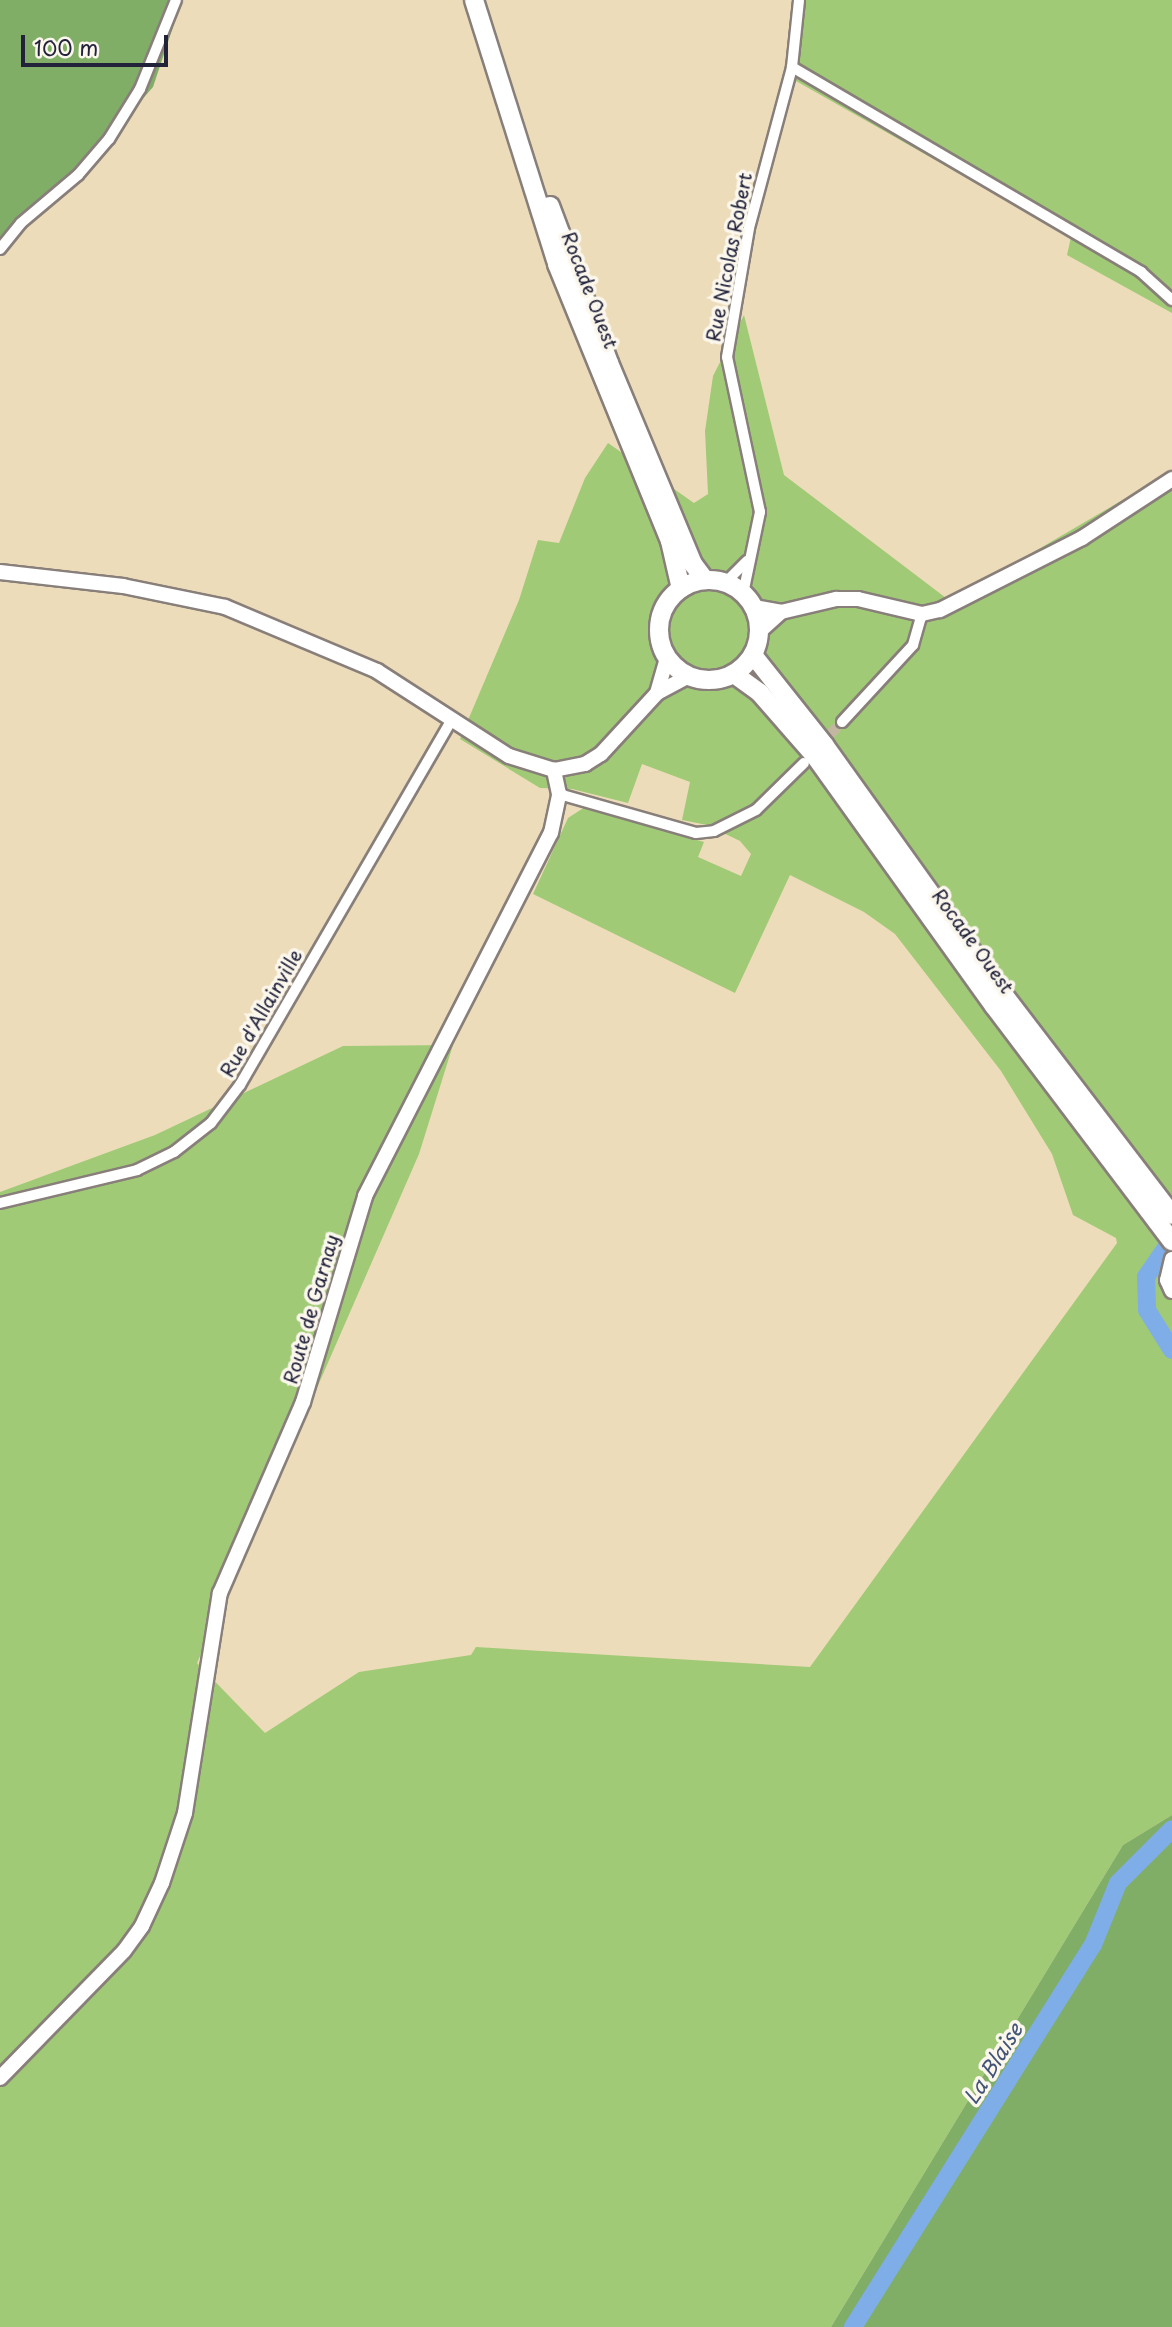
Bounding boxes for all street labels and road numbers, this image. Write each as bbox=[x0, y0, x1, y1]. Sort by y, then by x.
street label: Rue Nicolas Robert bbox=[701, 169, 757, 345]
street label: Rocade Ouest bbox=[557, 228, 623, 352]
street label: Rocade Ouest bbox=[927, 884, 1019, 998]
street label: Rue d'Allainville bbox=[215, 945, 307, 1081]
street label: Route de Garnay bbox=[279, 1231, 343, 1387]

